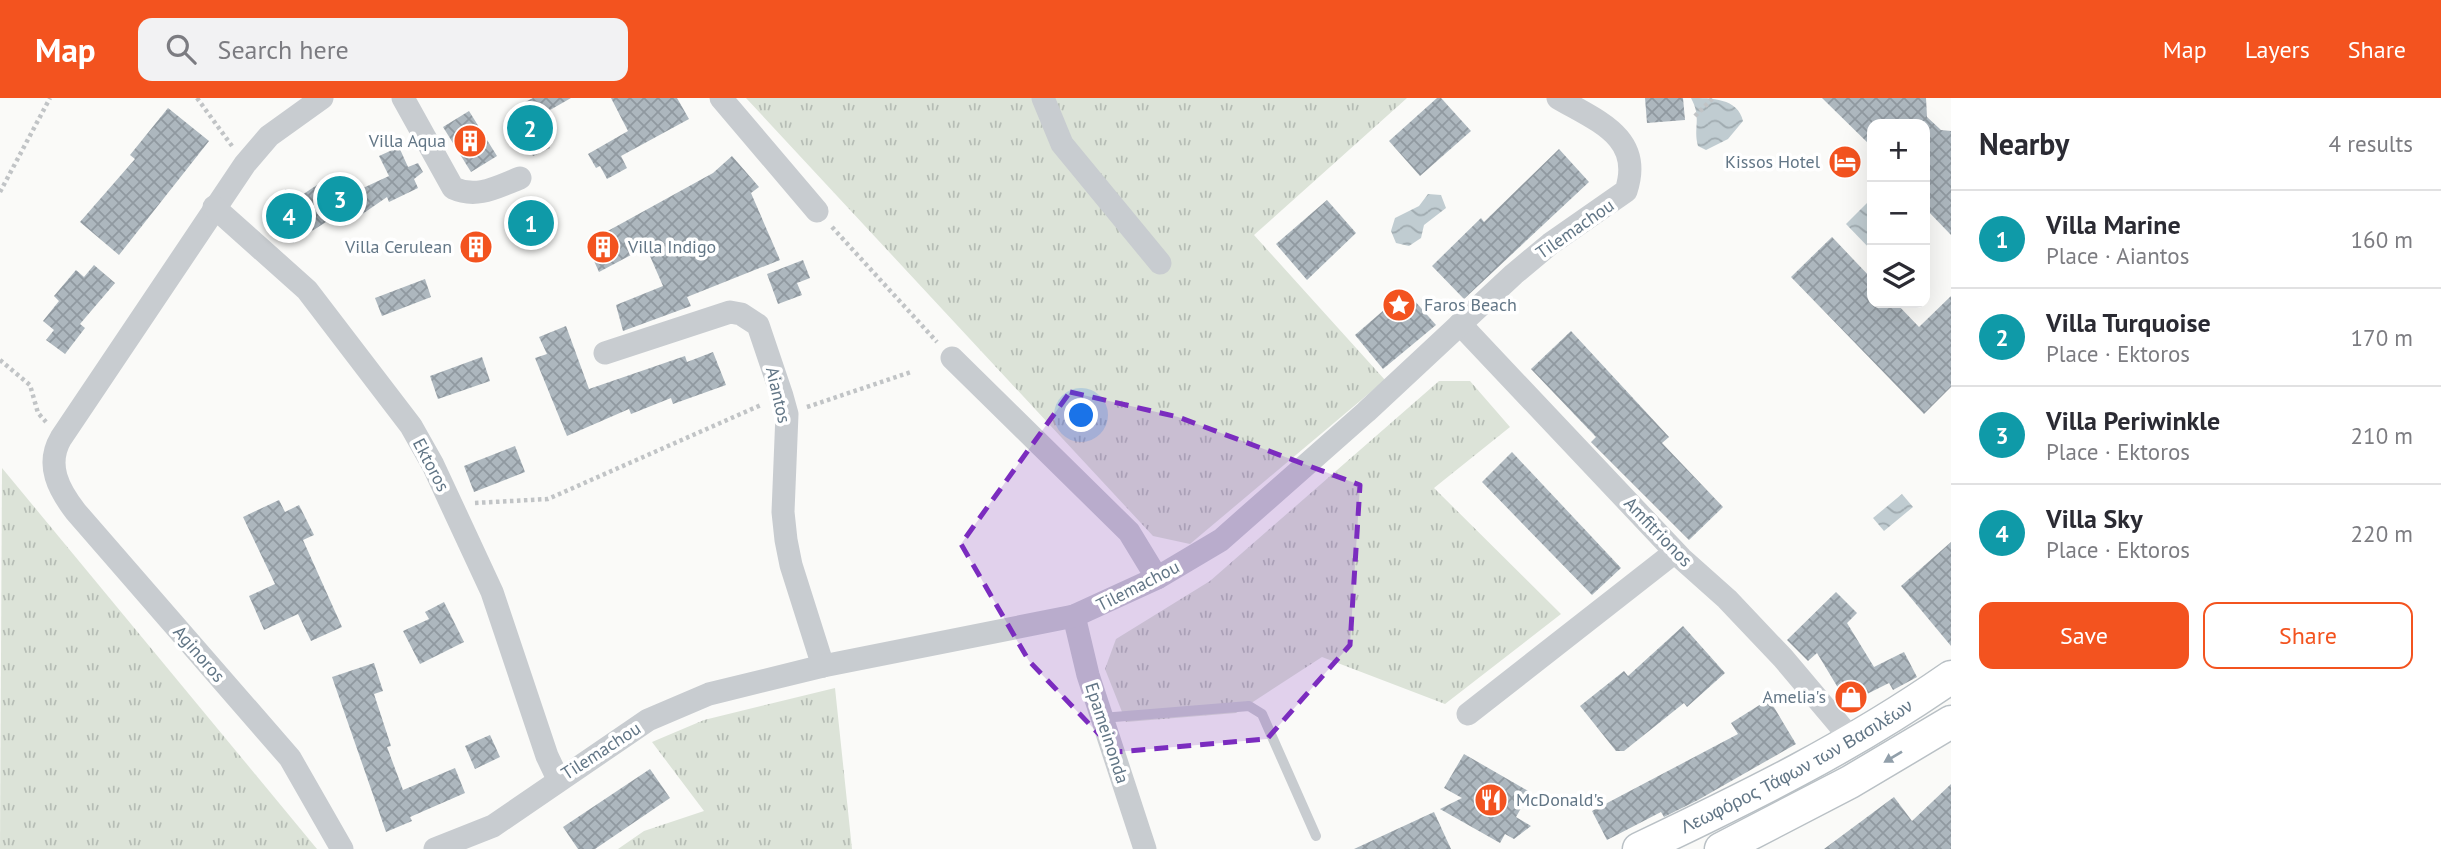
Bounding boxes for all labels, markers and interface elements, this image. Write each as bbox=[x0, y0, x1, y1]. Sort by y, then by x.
search box bbox=[138, 18, 628, 81]
text: Map bbox=[35, 28, 96, 71]
icon: search bbox=[162, 30, 200, 68]
text: Search here bbox=[218, 33, 349, 66]
text: Map bbox=[2163, 34, 2207, 65]
text: Layers bbox=[2245, 34, 2310, 65]
text: Share bbox=[2348, 34, 2406, 65]
pin: 2 bbox=[507, 102, 553, 154]
map controls bbox=[1867, 119, 1930, 308]
button: + bbox=[1867, 119, 1930, 182]
building icon: Villa Aqua bbox=[451, 122, 489, 160]
text: Nearby bbox=[1979, 124, 2069, 163]
place label: Villa Aqua bbox=[368, 129, 446, 152]
text: 4 results bbox=[2329, 129, 2413, 158]
hotel icon: Kissos Hotel bbox=[1826, 143, 1864, 181]
place label: Kissos Hotel bbox=[1725, 150, 1821, 173]
pin: 3 bbox=[317, 173, 363, 225]
button: − bbox=[1867, 182, 1930, 245]
pin: 4 bbox=[266, 190, 312, 242]
street label: Tilemachou bbox=[1531, 193, 1618, 264]
pin: 1 bbox=[508, 197, 554, 249]
text: Villa Marine bbox=[2046, 208, 2181, 241]
text: 1 bbox=[1995, 225, 2009, 254]
text: 160 m bbox=[2351, 225, 2413, 254]
building icon: Villa Cerulean bbox=[457, 228, 495, 266]
building icon: Villa Indigo bbox=[584, 228, 622, 266]
place label: Villa Cerulean bbox=[344, 235, 452, 258]
place label: Villa Indigo bbox=[627, 235, 716, 258]
text: Place · Aiantos bbox=[2046, 241, 2189, 270]
button: layers bbox=[1867, 245, 1930, 308]
place icon: Faros Beach bbox=[1380, 286, 1418, 324]
place label: Faros Beach bbox=[1424, 293, 1517, 316]
text: Villa Turquoise bbox=[2046, 306, 2211, 339]
text: 2 bbox=[1995, 323, 2009, 352]
text: 170 m bbox=[2351, 323, 2413, 352]
text: Place · Ektoros bbox=[2046, 339, 2190, 368]
street label: Aiantos bbox=[761, 364, 796, 425]
your location bbox=[1064, 398, 1098, 432]
text: Villa Periwinkle bbox=[2046, 404, 2220, 437]
text: 3 bbox=[1995, 421, 2009, 450]
text: 210 m bbox=[2351, 421, 2413, 450]
street label: Ektoros bbox=[408, 434, 455, 495]
text: Place · Ektoros bbox=[2046, 437, 2190, 466]
street label: Amfitrionos bbox=[1619, 492, 1697, 572]
text: Villa Sky bbox=[2046, 502, 2143, 535]
text: 4 bbox=[1995, 519, 2009, 548]
text: 220 m bbox=[2351, 519, 2413, 548]
text: Place · Ektoros bbox=[2046, 535, 2190, 564]
street label: Tilemachou bbox=[1092, 555, 1183, 616]
button: Save bbox=[1979, 602, 2189, 669]
button: Share bbox=[2203, 602, 2413, 669]
street label: Aginoros bbox=[169, 621, 230, 687]
shop icon: Amelia's bbox=[1832, 678, 1870, 716]
street label: Epameinonda bbox=[1080, 679, 1135, 786]
place label: Amelia's bbox=[1762, 685, 1826, 708]
street label: Λεωφόρος Τάφων των Βασιλέων bbox=[1677, 694, 1917, 838]
street label: Tilemachou bbox=[557, 716, 645, 785]
one-way arrow bbox=[1883, 751, 1902, 763]
restaurant icon: McDonald's bbox=[1472, 781, 1510, 819]
place label: McDonald's bbox=[1516, 788, 1604, 811]

